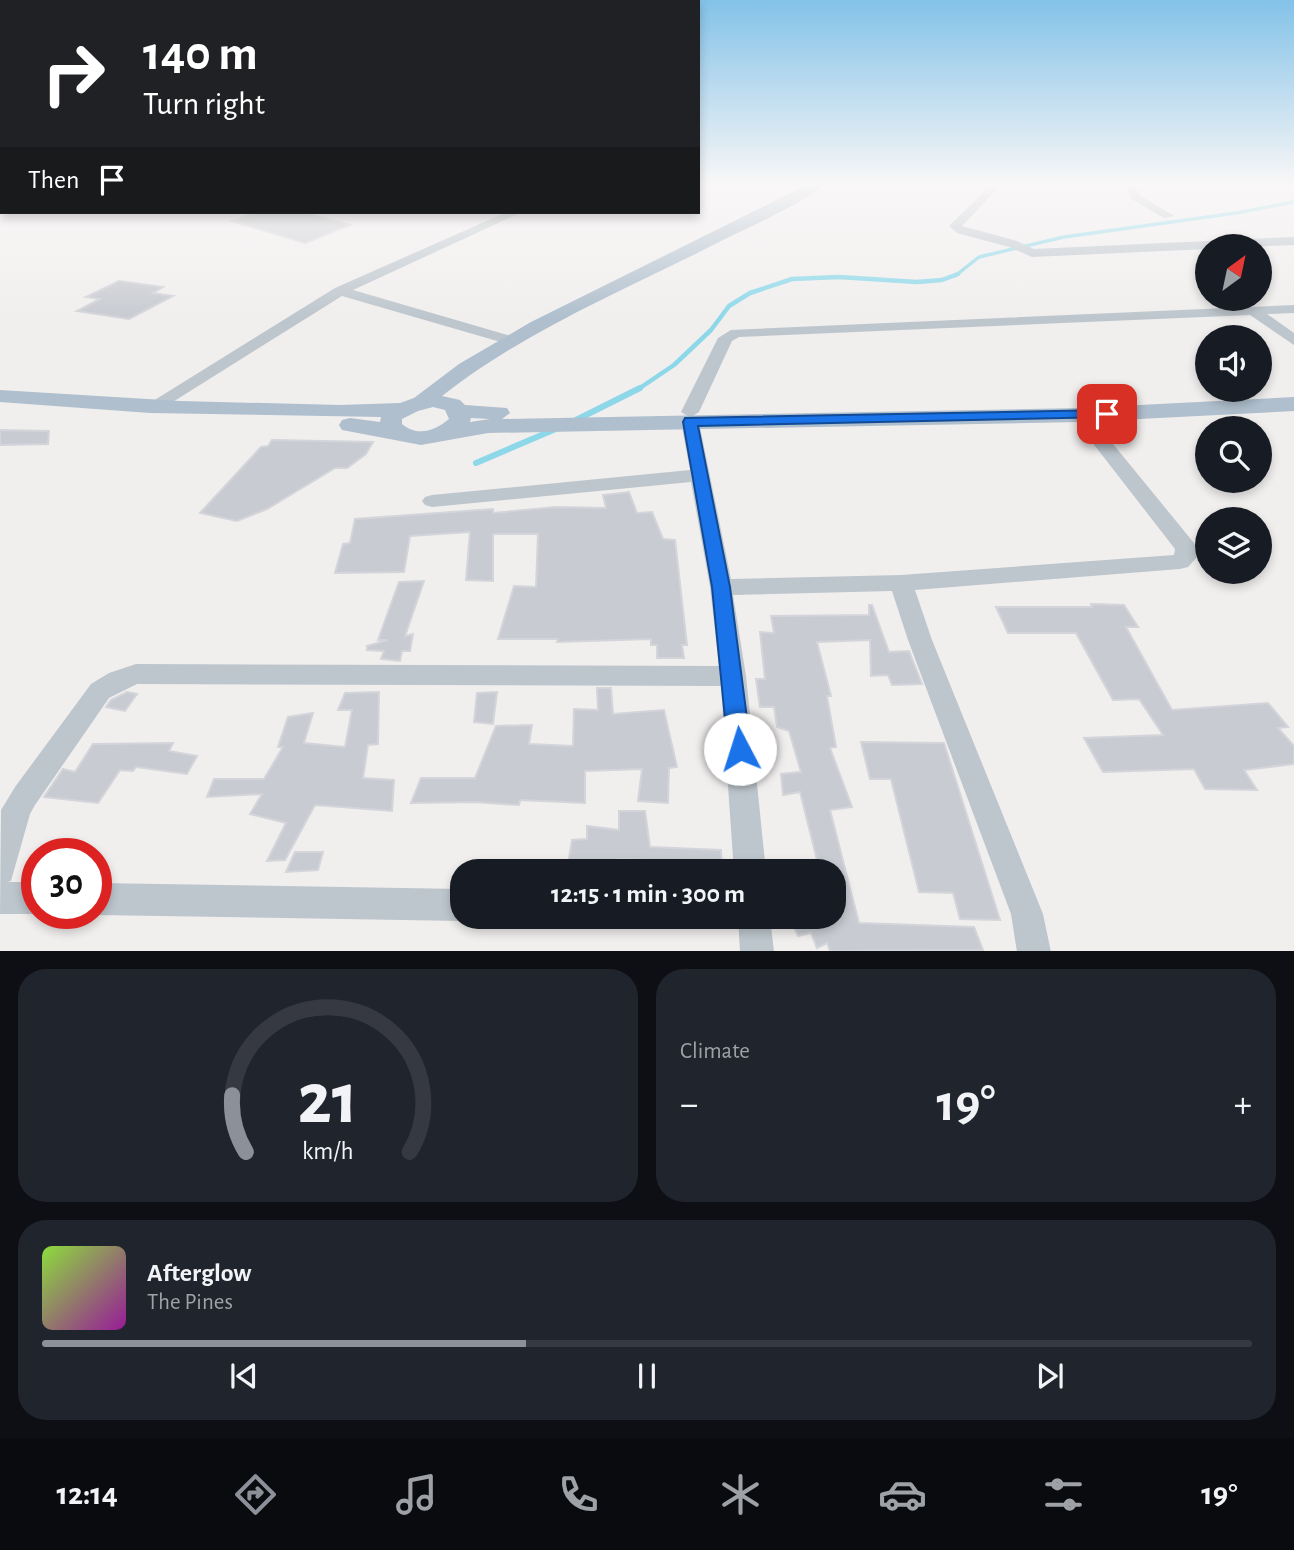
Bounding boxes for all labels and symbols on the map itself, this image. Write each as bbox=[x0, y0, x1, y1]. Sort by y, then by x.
north arrow bbox=[1195, 234, 1272, 312]
pin bbox=[1077, 384, 1137, 444]
position arrow bbox=[703, 712, 777, 786]
speed limit sign: 30 bbox=[21, 838, 112, 929]

